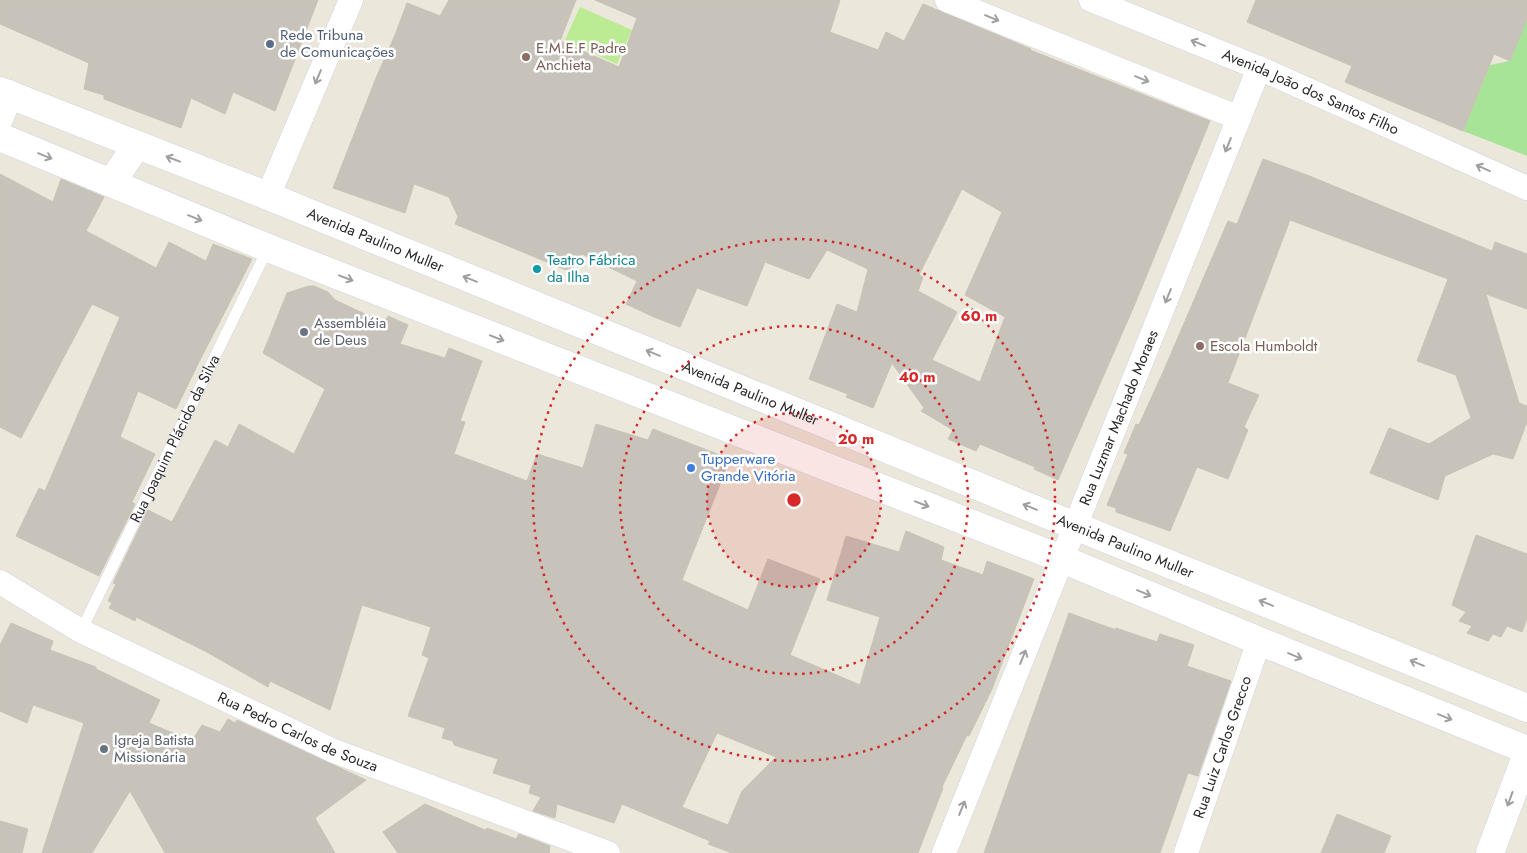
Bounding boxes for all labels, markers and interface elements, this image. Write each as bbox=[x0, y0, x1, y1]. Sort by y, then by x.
one-way arrow bbox=[984, 14, 999, 24]
place label: Rede Tribuna de Comunicações bbox=[280, 24, 394, 63]
place label: E.M.E.F Padre Anchieta bbox=[536, 37, 627, 76]
marker: Rede Tribuna de Comunicações bbox=[264, 38, 276, 50]
one-way arrow bbox=[1191, 38, 1206, 47]
street label: Avenida João dos Santos Filho bbox=[1219, 43, 1403, 140]
marker: E.M.E.F Padre Anchieta bbox=[520, 51, 532, 63]
one-way arrow bbox=[313, 69, 322, 84]
one-way arrow bbox=[1134, 75, 1149, 85]
one-way arrow bbox=[1223, 137, 1232, 152]
one-way arrow bbox=[37, 152, 52, 161]
one-way arrow bbox=[166, 154, 181, 163]
one-way arrow bbox=[1476, 162, 1491, 172]
street label: Avenida Paulino Muller bbox=[304, 202, 448, 278]
one-way arrow bbox=[187, 213, 202, 223]
place label: Teatro Fábrica da Ilha bbox=[547, 249, 635, 288]
marker: Teatro Fábrica da Ilha bbox=[531, 263, 543, 275]
one-way arrow bbox=[463, 273, 478, 283]
one-way arrow bbox=[338, 274, 353, 284]
one-way arrow bbox=[1162, 288, 1172, 303]
text: 60 m bbox=[961, 305, 997, 327]
place label: Assembléia de Deus bbox=[314, 312, 386, 351]
marker: Assembléia de Deus bbox=[298, 326, 310, 338]
street label: Rua Luzmar Machado Moraes bbox=[1074, 327, 1164, 509]
one-way arrow bbox=[490, 334, 505, 343]
place label: Escola Humboldt bbox=[1210, 335, 1318, 357]
marker: Escola Humboldt bbox=[1194, 340, 1206, 352]
one-way arrow bbox=[646, 348, 661, 358]
street label: Rua Joaquim Plácido da Silva bbox=[124, 351, 225, 527]
street label: Avenida Paulino Muller bbox=[679, 355, 823, 431]
text: 40 m bbox=[898, 366, 936, 388]
text: 20 m bbox=[838, 428, 874, 450]
place label: Tupperware Grande Vitória bbox=[701, 448, 796, 487]
marker: Tupperware Grande Vitória bbox=[685, 462, 697, 474]
centre of rings bbox=[785, 491, 803, 509]
one-way arrow bbox=[914, 500, 929, 509]
one-way arrow bbox=[1023, 502, 1038, 512]
street label: Avenida Paulino Muller bbox=[1054, 509, 1198, 584]
one-way arrow bbox=[1136, 589, 1151, 599]
one-way arrow bbox=[1259, 598, 1274, 607]
one-way arrow bbox=[1019, 650, 1028, 665]
one-way arrow bbox=[1287, 652, 1302, 661]
one-way arrow bbox=[1410, 658, 1425, 668]
street label: Rua Luiz Carlos Grecco bbox=[1188, 673, 1257, 821]
street label: Rua Pedro Carlos de Souza bbox=[214, 686, 381, 777]
one-way arrow bbox=[1437, 712, 1452, 722]
place label: Igreja Batista Missionária bbox=[114, 729, 194, 768]
marker: Igreja Batista Missionária bbox=[98, 743, 110, 755]
one-way arrow bbox=[1505, 791, 1514, 807]
one-way arrow bbox=[958, 801, 968, 816]

